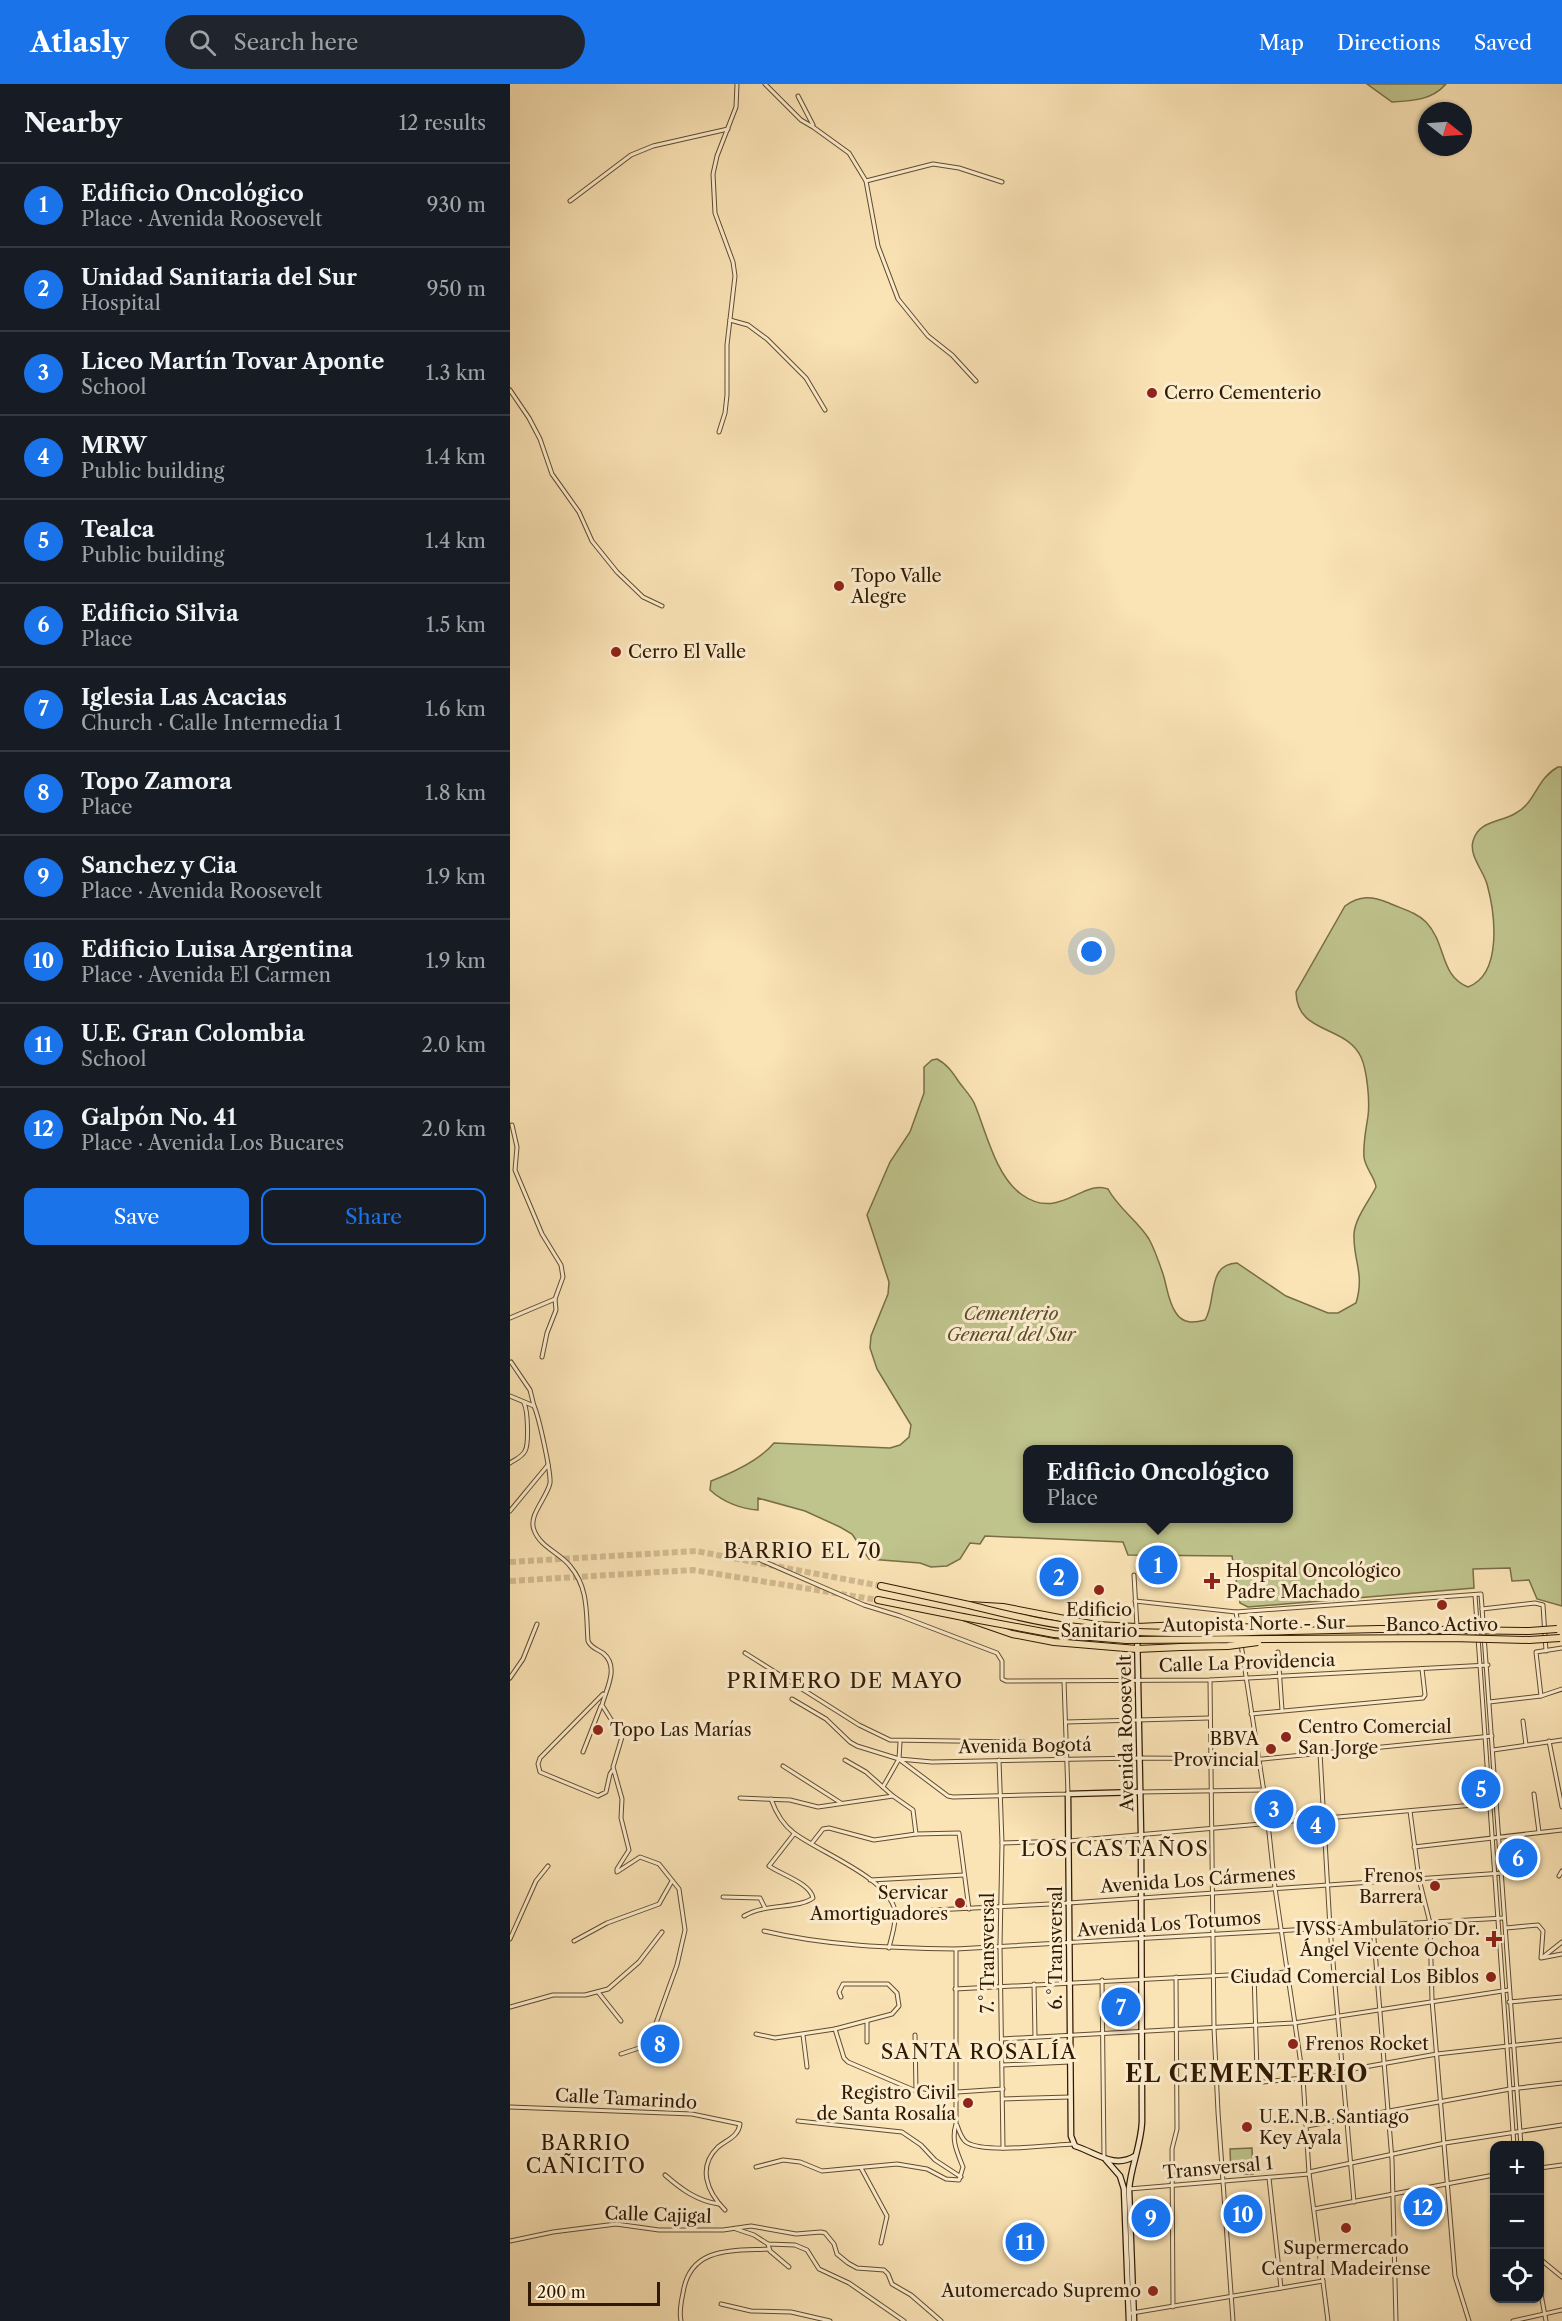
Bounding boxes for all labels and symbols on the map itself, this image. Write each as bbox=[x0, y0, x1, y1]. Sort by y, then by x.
north arrow bbox=[1418, 102, 1472, 156]
place label: Cerro Cementerio bbox=[1164, 382, 1321, 404]
marker: Cerro Cementerio bbox=[1145, 386, 1159, 400]
place label: Topo Valle Alegre bbox=[850, 565, 942, 608]
marker: Topo Valle Alegre bbox=[832, 579, 846, 593]
place label: Cerro El Valle bbox=[628, 641, 746, 663]
marker: Cerro El Valle bbox=[609, 645, 623, 659]
your location bbox=[1077, 937, 1106, 966]
park label: Cementerio General del Sur bbox=[946, 1303, 1077, 1346]
district label: BARRIO EL 70 bbox=[723, 1539, 883, 1563]
pin: 1 bbox=[1138, 1542, 1178, 1588]
pin: 2 bbox=[1040, 1554, 1078, 1600]
place label: Hospital Oncológico Padre Machado bbox=[1226, 1560, 1401, 1603]
marker: Hospital Oncológico Padre Machado bbox=[1203, 1572, 1221, 1590]
marker: Edificio Sanitario bbox=[1092, 1583, 1106, 1597]
marker: Banco Activo bbox=[1435, 1598, 1449, 1612]
place label: Edificio Sanitario bbox=[1061, 1599, 1137, 1642]
street label: Autopista Norte - Sur bbox=[1161, 1611, 1346, 1637]
place label: Banco Activo bbox=[1386, 1614, 1498, 1636]
street label: Calle La Providencia bbox=[1158, 1649, 1336, 1677]
street label: Avenida Roosevelt bbox=[1114, 1654, 1138, 1813]
district label: PRIMERO DE MAYO bbox=[727, 1668, 963, 1693]
place label: Centro Comercial San Jorge bbox=[1298, 1716, 1452, 1759]
place label: Topo Las Marías bbox=[610, 1719, 752, 1741]
marker: Topo Las Marías bbox=[591, 1723, 605, 1737]
place label: BBVA Provincial bbox=[1173, 1728, 1260, 1771]
marker: Centro Comercial San Jorge bbox=[1279, 1730, 1293, 1744]
street label: Avenida Bogotá bbox=[957, 1734, 1092, 1758]
marker: BBVA Provincial bbox=[1264, 1742, 1278, 1756]
pin: 5 bbox=[1462, 1766, 1500, 1812]
pin: 3 bbox=[1254, 1786, 1293, 1832]
pin: 4 bbox=[1296, 1802, 1336, 1848]
district label: LOS CASTAÑOS bbox=[1021, 1836, 1209, 1861]
pin: 6 bbox=[1498, 1836, 1538, 1880]
street label: Avenida Los Cármenes bbox=[1099, 1862, 1296, 1898]
place label: Frenos Barrera bbox=[1359, 1865, 1424, 1908]
marker: Frenos Barrera bbox=[1428, 1879, 1442, 1893]
place label: Servicar Amortiguadores bbox=[809, 1882, 948, 1925]
street label: 6.° Transversal bbox=[1045, 1886, 1067, 2010]
street label: 7.° Transversal bbox=[977, 1893, 999, 2013]
marker: Servicar Amortiguadores bbox=[953, 1896, 967, 1910]
street label: Avenida Los Totumos bbox=[1075, 1907, 1262, 1941]
place label: IVSS Ambulatorio Dr. Ángel Vicente Ochoa bbox=[1295, 1918, 1480, 1961]
marker: IVSS Ambulatorio Dr. Ángel Vicente Ochoa bbox=[1485, 1930, 1503, 1948]
place label: Ciudad Comercial Los Biblos bbox=[1230, 1966, 1479, 1988]
marker: Ciudad Comercial Los Biblos bbox=[1484, 1970, 1498, 1984]
pin: 7 bbox=[1102, 1984, 1140, 2030]
pin: 8 bbox=[640, 2022, 680, 2066]
place label: Frenos Rocket bbox=[1305, 2033, 1429, 2055]
marker: Frenos Rocket bbox=[1286, 2037, 1300, 2051]
district label: SANTA ROSALÍA bbox=[881, 2039, 1077, 2064]
district label: EL CEMENTERIO bbox=[1125, 2059, 1369, 2088]
place label: Registro Civil de Santa Rosalía bbox=[817, 2082, 956, 2125]
street label: Calle Tamarindo bbox=[554, 2084, 698, 2114]
marker: Registro Civil de Santa Rosalía bbox=[961, 2096, 975, 2110]
place label: U.E.N.B. Santiago Key Ayala bbox=[1259, 2106, 1409, 2149]
marker: U.E.N.B. Santiago Key Ayala bbox=[1240, 2120, 1254, 2134]
district label: BARRIO CAÑICITO bbox=[526, 2131, 646, 2178]
street label: Transversal 1 bbox=[1162, 2152, 1274, 2184]
pin: 12 bbox=[1404, 2184, 1442, 2230]
pin: 10 bbox=[1224, 2192, 1262, 2236]
pin: 9 bbox=[1132, 2196, 1170, 2240]
street label: Calle Cajigal bbox=[604, 2202, 712, 2228]
pin: 11 bbox=[1006, 2220, 1044, 2264]
marker: Supermercado Central Madeirense bbox=[1339, 2221, 1353, 2235]
place label: Supermercado Central Madeirense bbox=[1261, 2237, 1431, 2280]
scale bar bbox=[528, 2279, 660, 2306]
place label: Automercado Supremo bbox=[940, 2280, 1141, 2302]
marker: Automercado Supremo bbox=[1146, 2284, 1160, 2298]

